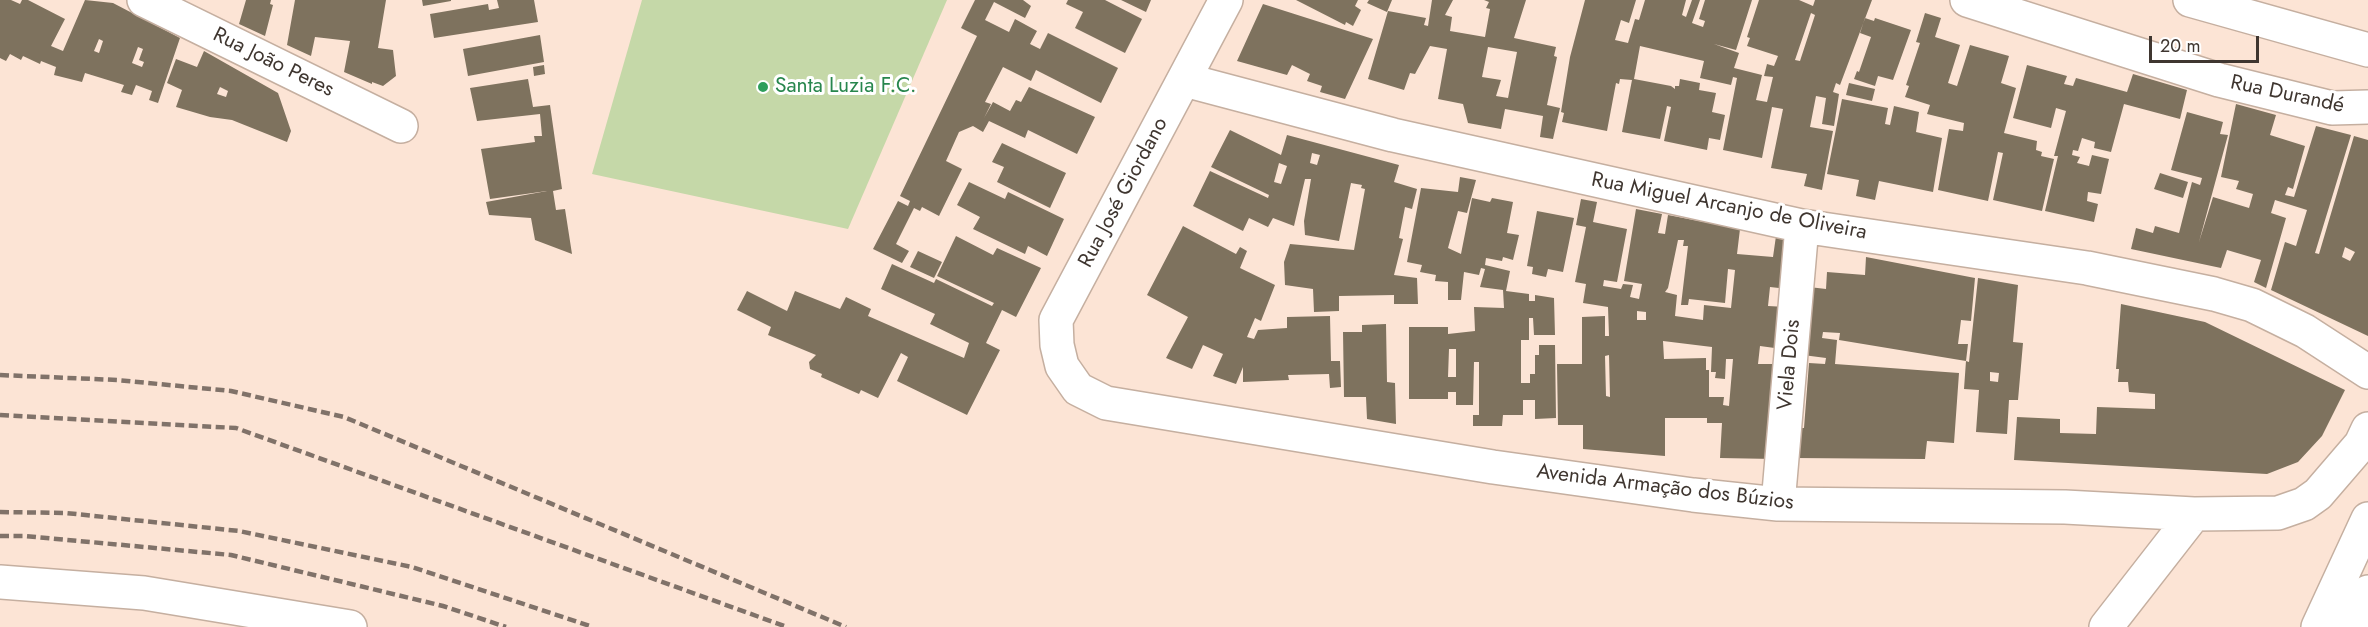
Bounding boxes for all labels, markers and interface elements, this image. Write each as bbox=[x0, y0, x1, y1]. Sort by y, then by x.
street label: Rua João Peres bbox=[208, 23, 338, 103]
scale bar bbox=[2152, 24, 2262, 62]
text: 20 m bbox=[2160, 33, 2200, 59]
street label: Rua Durandé bbox=[2228, 71, 2346, 119]
place label: Santa Luzia F.C. bbox=[775, 74, 916, 100]
marker: Santa Luzia F.C. bbox=[756, 80, 770, 94]
street label: Rua José Giordano bbox=[1074, 114, 1174, 272]
street label: Rua Miguel Arcanjo de Oliveira bbox=[1589, 168, 1869, 246]
street label: Viela Dois bbox=[1773, 319, 1807, 411]
street label: Avenida Armação dos Búzios bbox=[1535, 460, 1795, 516]

